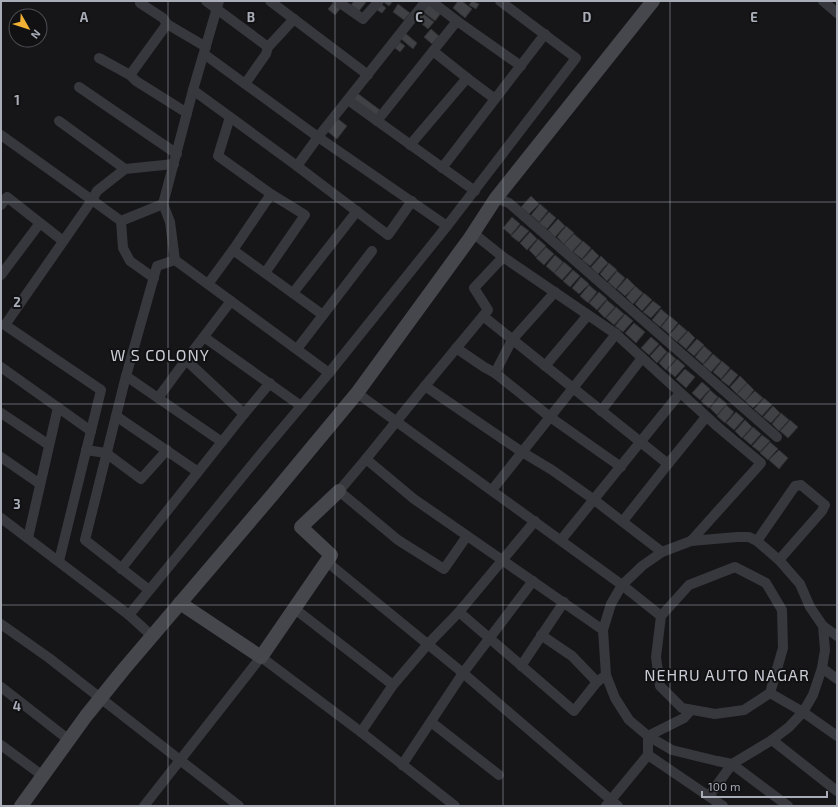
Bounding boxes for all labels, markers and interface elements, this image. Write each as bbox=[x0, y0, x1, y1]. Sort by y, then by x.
north arrow bbox=[8, 8, 48, 48]
text: A bbox=[80, 9, 89, 25]
text: B bbox=[247, 9, 255, 25]
text: C bbox=[415, 9, 423, 25]
text: D bbox=[583, 9, 592, 25]
text: E bbox=[750, 9, 758, 25]
text: N bbox=[29, 27, 44, 42]
text: 1 bbox=[14, 92, 20, 108]
text: 2 bbox=[13, 294, 21, 310]
district label: W S COLONY bbox=[110, 345, 210, 364]
text: 3 bbox=[13, 496, 21, 512]
district label: NEHRU AUTO NAGAR bbox=[644, 665, 810, 684]
text: 4 bbox=[13, 698, 21, 714]
scale bar bbox=[702, 773, 827, 799]
text: 100 m bbox=[708, 779, 740, 793]

